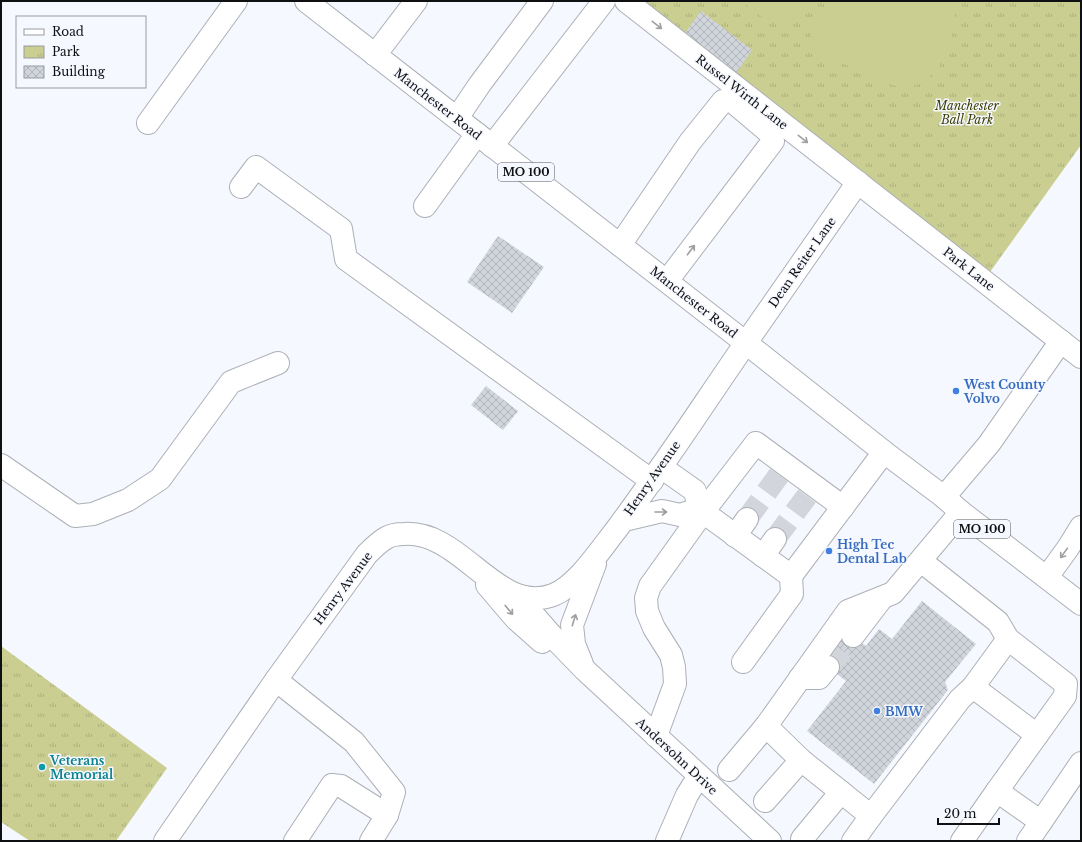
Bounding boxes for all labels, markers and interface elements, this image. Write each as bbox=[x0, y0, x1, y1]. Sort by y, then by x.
legend bbox=[16, 16, 146, 88]
one-way arrow bbox=[651, 21, 662, 29]
text: Road bbox=[52, 24, 84, 39]
text: Park bbox=[52, 44, 80, 59]
street label: Russel Wirth Lane bbox=[693, 51, 791, 133]
text: Building bbox=[52, 64, 106, 79]
street label: Manchester Road bbox=[391, 65, 485, 143]
park label: Manchester Ball Park bbox=[934, 98, 999, 127]
one-way arrow bbox=[798, 135, 809, 144]
road number: MO 100 bbox=[498, 163, 554, 181]
street label: Dean Reiter Lane bbox=[765, 214, 839, 310]
street label: Park Lane bbox=[940, 244, 998, 294]
one-way arrow bbox=[687, 245, 695, 256]
street label: Manchester Road bbox=[647, 263, 741, 341]
place label: West County Volvo bbox=[963, 377, 1046, 406]
marker: West County Volvo bbox=[951, 386, 961, 396]
street label: Henry Avenue bbox=[621, 438, 683, 518]
one-way arrow bbox=[655, 508, 668, 516]
road number: MO 100 bbox=[954, 520, 1010, 538]
place label: High Tec Dental Lab bbox=[837, 537, 907, 566]
marker: High Tec Dental Lab bbox=[824, 546, 834, 556]
one-way arrow bbox=[1060, 547, 1069, 558]
street label: Henry Avenue bbox=[311, 548, 375, 628]
one-way arrow bbox=[504, 605, 513, 616]
one-way arrow bbox=[571, 614, 578, 627]
place label: BMW bbox=[885, 704, 923, 719]
marker: BMW bbox=[872, 706, 882, 716]
street label: Andersohn Drive bbox=[632, 714, 721, 798]
place label: Veterans Memorial bbox=[49, 753, 114, 782]
marker: Veterans Memorial bbox=[37, 762, 47, 772]
scale bar bbox=[938, 800, 999, 826]
text: 20 m bbox=[944, 806, 976, 821]

